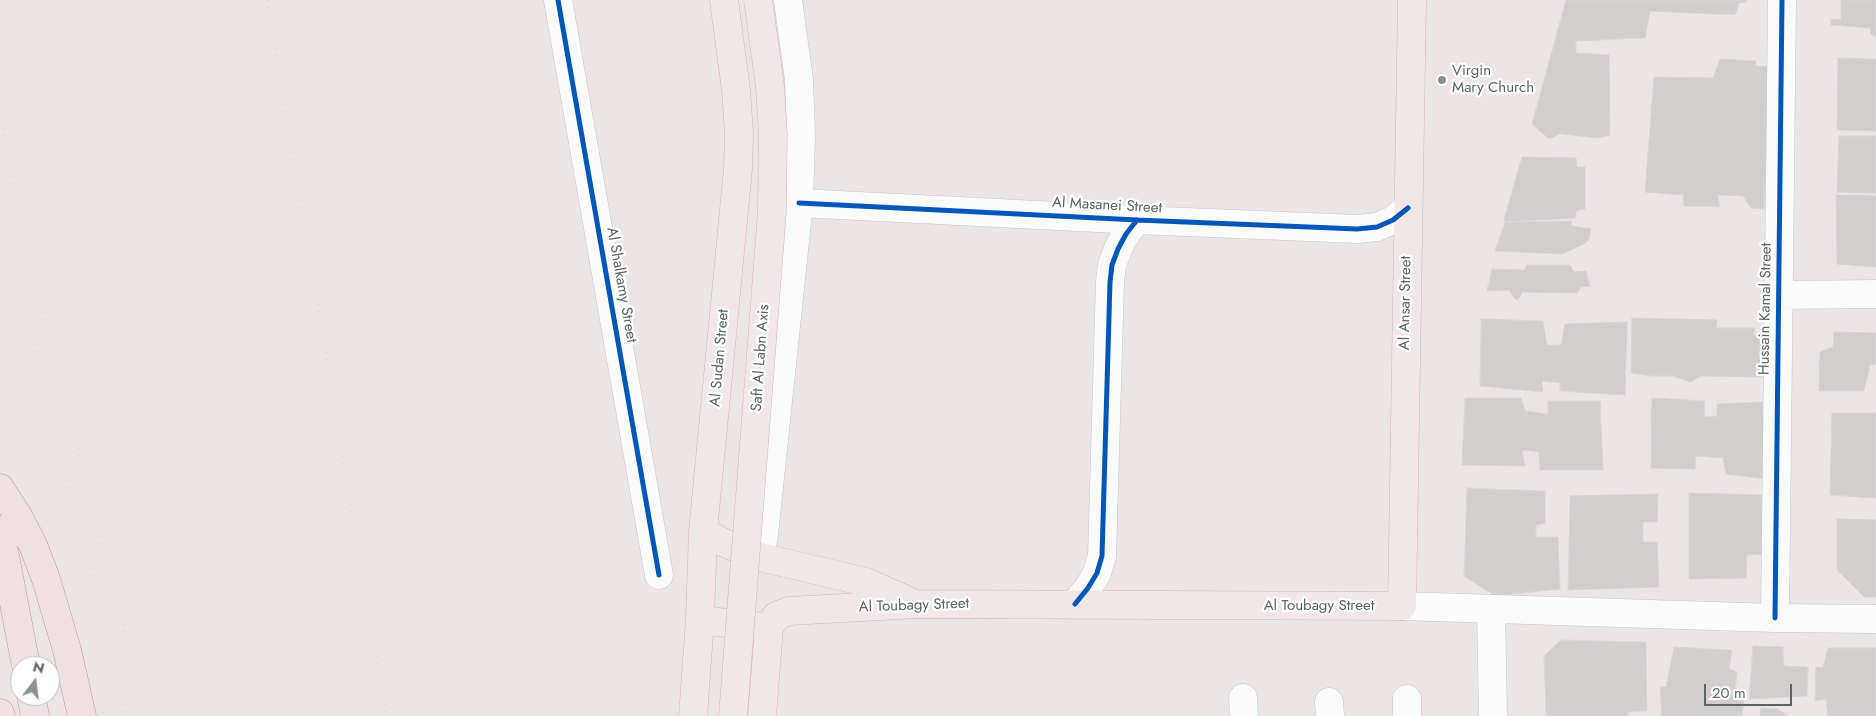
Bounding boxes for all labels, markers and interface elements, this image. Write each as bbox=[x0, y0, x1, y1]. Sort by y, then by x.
place label: Virgin Mary Church bbox=[1452, 62, 1534, 97]
marker: Virgin Mary Church bbox=[1436, 74, 1448, 86]
street label: Al Masanei Street bbox=[1051, 194, 1163, 218]
street label: Al Shalkamy Street bbox=[602, 226, 640, 344]
street label: Hussain Kamal Street bbox=[1756, 243, 1776, 375]
street label: Al Ansar Street bbox=[1396, 256, 1416, 350]
street label: Saft Al Labn Axis bbox=[748, 304, 774, 412]
street label: Al Sudan Street bbox=[707, 308, 733, 408]
street label: Al Toubagy Street bbox=[858, 595, 970, 617]
street label: Al Toubagy Street bbox=[1264, 597, 1374, 615]
north arrow bbox=[10, 656, 60, 706]
text: N bbox=[31, 656, 47, 679]
scale bar bbox=[1706, 674, 1794, 706]
text: 20 m bbox=[1712, 682, 1746, 704]

